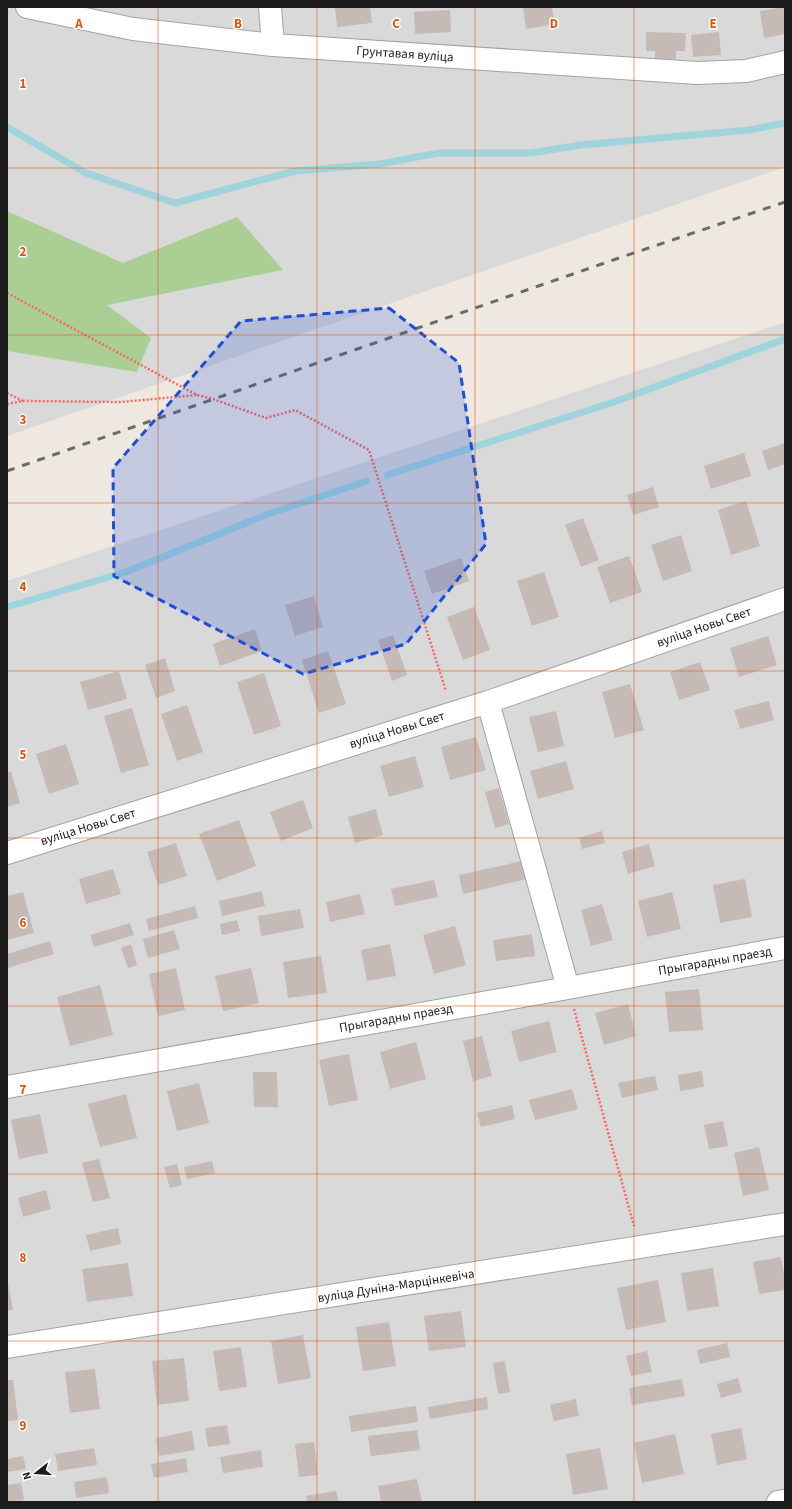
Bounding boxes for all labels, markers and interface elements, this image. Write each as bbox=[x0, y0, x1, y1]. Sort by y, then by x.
text: A bbox=[74, 15, 83, 33]
text: B bbox=[234, 15, 242, 33]
text: C bbox=[392, 15, 400, 33]
text: D bbox=[550, 15, 558, 33]
text: E bbox=[709, 15, 717, 33]
street label: Грунтавая вуліца bbox=[356, 42, 454, 66]
text: 1 bbox=[20, 75, 27, 93]
text: 2 bbox=[20, 243, 27, 261]
text: 3 bbox=[20, 411, 27, 429]
text: 4 bbox=[20, 578, 27, 596]
street label: вуліца Новы Свет bbox=[654, 602, 754, 652]
street label: вуліца Новы Свет bbox=[347, 707, 447, 753]
text: 5 bbox=[20, 746, 27, 764]
street label: вуліца Новы Свет bbox=[38, 804, 138, 850]
text: 6 bbox=[20, 914, 27, 932]
street label: Прыгарадны праезд bbox=[657, 942, 773, 980]
street label: Прыгарадны праезд bbox=[338, 999, 454, 1037]
text: 7 bbox=[20, 1081, 27, 1099]
text: 8 bbox=[20, 1249, 27, 1267]
street label: вуліца Дуніна-Марцінкевіча bbox=[316, 1265, 476, 1307]
text: 9 bbox=[20, 1417, 27, 1435]
north arrow bbox=[16, 1453, 56, 1493]
text: N bbox=[19, 1470, 35, 1481]

